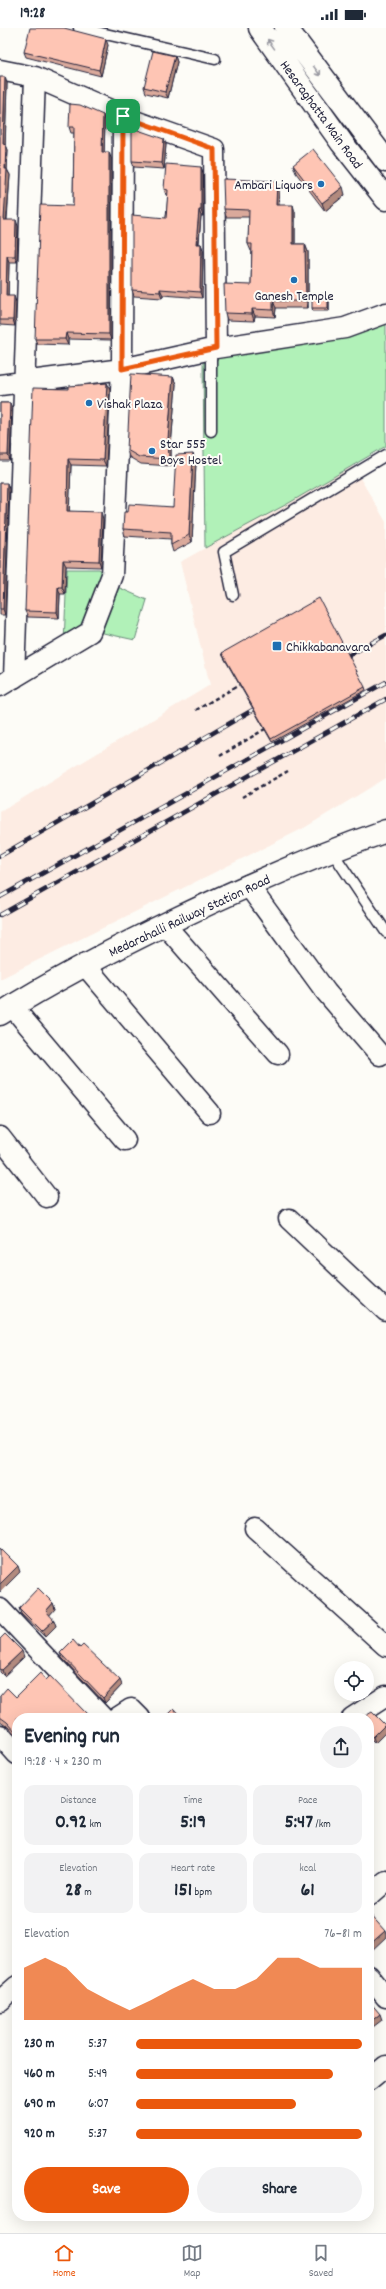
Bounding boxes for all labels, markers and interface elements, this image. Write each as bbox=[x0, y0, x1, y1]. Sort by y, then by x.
text: 19:28 bbox=[20, 3, 45, 25]
one-way arrow bbox=[267, 39, 275, 50]
street label: Hesaraghatta Main Road bbox=[274, 57, 367, 174]
one-way arrow bbox=[313, 65, 322, 76]
pin bbox=[106, 99, 140, 133]
icon: arrive bbox=[112, 105, 134, 127]
place label: Ambari Liquors bbox=[234, 176, 313, 196]
marker: Ambari Liquors bbox=[316, 179, 326, 189]
marker: Ganesh Temple bbox=[289, 275, 299, 285]
place label: Ganesh Temple bbox=[254, 287, 334, 307]
place label: Vishak Plaza bbox=[97, 395, 163, 415]
marker: Vishak Plaza bbox=[84, 398, 94, 408]
place label: Star 555 Boys Hostel bbox=[160, 435, 222, 471]
marker: Star 555 Boys Hostel bbox=[147, 446, 157, 456]
place label: Chikkabanavara bbox=[286, 638, 370, 658]
marker: Chikkabanavara bbox=[271, 640, 283, 652]
street label: Medarahalli Railway Station Road bbox=[106, 871, 274, 963]
map controls bbox=[334, 1661, 374, 1701]
button: locate bbox=[334, 1661, 374, 1701]
text: Evening run bbox=[24, 1722, 120, 1753]
button: share bbox=[320, 1726, 362, 1768]
text: 19:28 · 4 × 230 m bbox=[24, 1753, 102, 1772]
text: Distance bbox=[60, 1793, 96, 1809]
text: Time bbox=[184, 1793, 202, 1809]
text: Pace bbox=[298, 1793, 317, 1809]
text: 0.92 bbox=[55, 1809, 87, 1837]
text: 5:19 bbox=[180, 1809, 206, 1837]
text: 5:47 bbox=[285, 1809, 313, 1837]
text: km bbox=[87, 1817, 102, 1833]
text: /km bbox=[313, 1817, 331, 1833]
text: Elevation bbox=[59, 1861, 97, 1877]
text: Heart rate bbox=[171, 1861, 215, 1877]
text: kcal bbox=[299, 1861, 316, 1877]
text: 28 bbox=[65, 1877, 82, 1905]
text: 151 bbox=[174, 1877, 192, 1905]
text: 61 bbox=[301, 1877, 315, 1905]
text: m bbox=[82, 1885, 92, 1901]
text: bpm bbox=[192, 1885, 212, 1901]
text: Elevation bbox=[24, 1925, 69, 1944]
text: 76–81 m bbox=[324, 1925, 362, 1944]
text: 230 m bbox=[24, 2035, 54, 2054]
text: 5:37 bbox=[88, 2035, 107, 2054]
text: 460 m bbox=[24, 2065, 55, 2084]
text: 5:49 bbox=[88, 2065, 108, 2084]
text: 690 m bbox=[24, 2095, 55, 2114]
text: 6:07 bbox=[88, 2095, 109, 2114]
text: 920 m bbox=[24, 2125, 55, 2144]
text: 5:37 bbox=[88, 2125, 107, 2144]
button: Save bbox=[24, 2167, 189, 2213]
button: Share bbox=[197, 2167, 362, 2213]
tab: Home bbox=[53, 2242, 76, 2282]
tab: Map bbox=[181, 2242, 203, 2282]
tab: Saved bbox=[309, 2242, 333, 2282]

